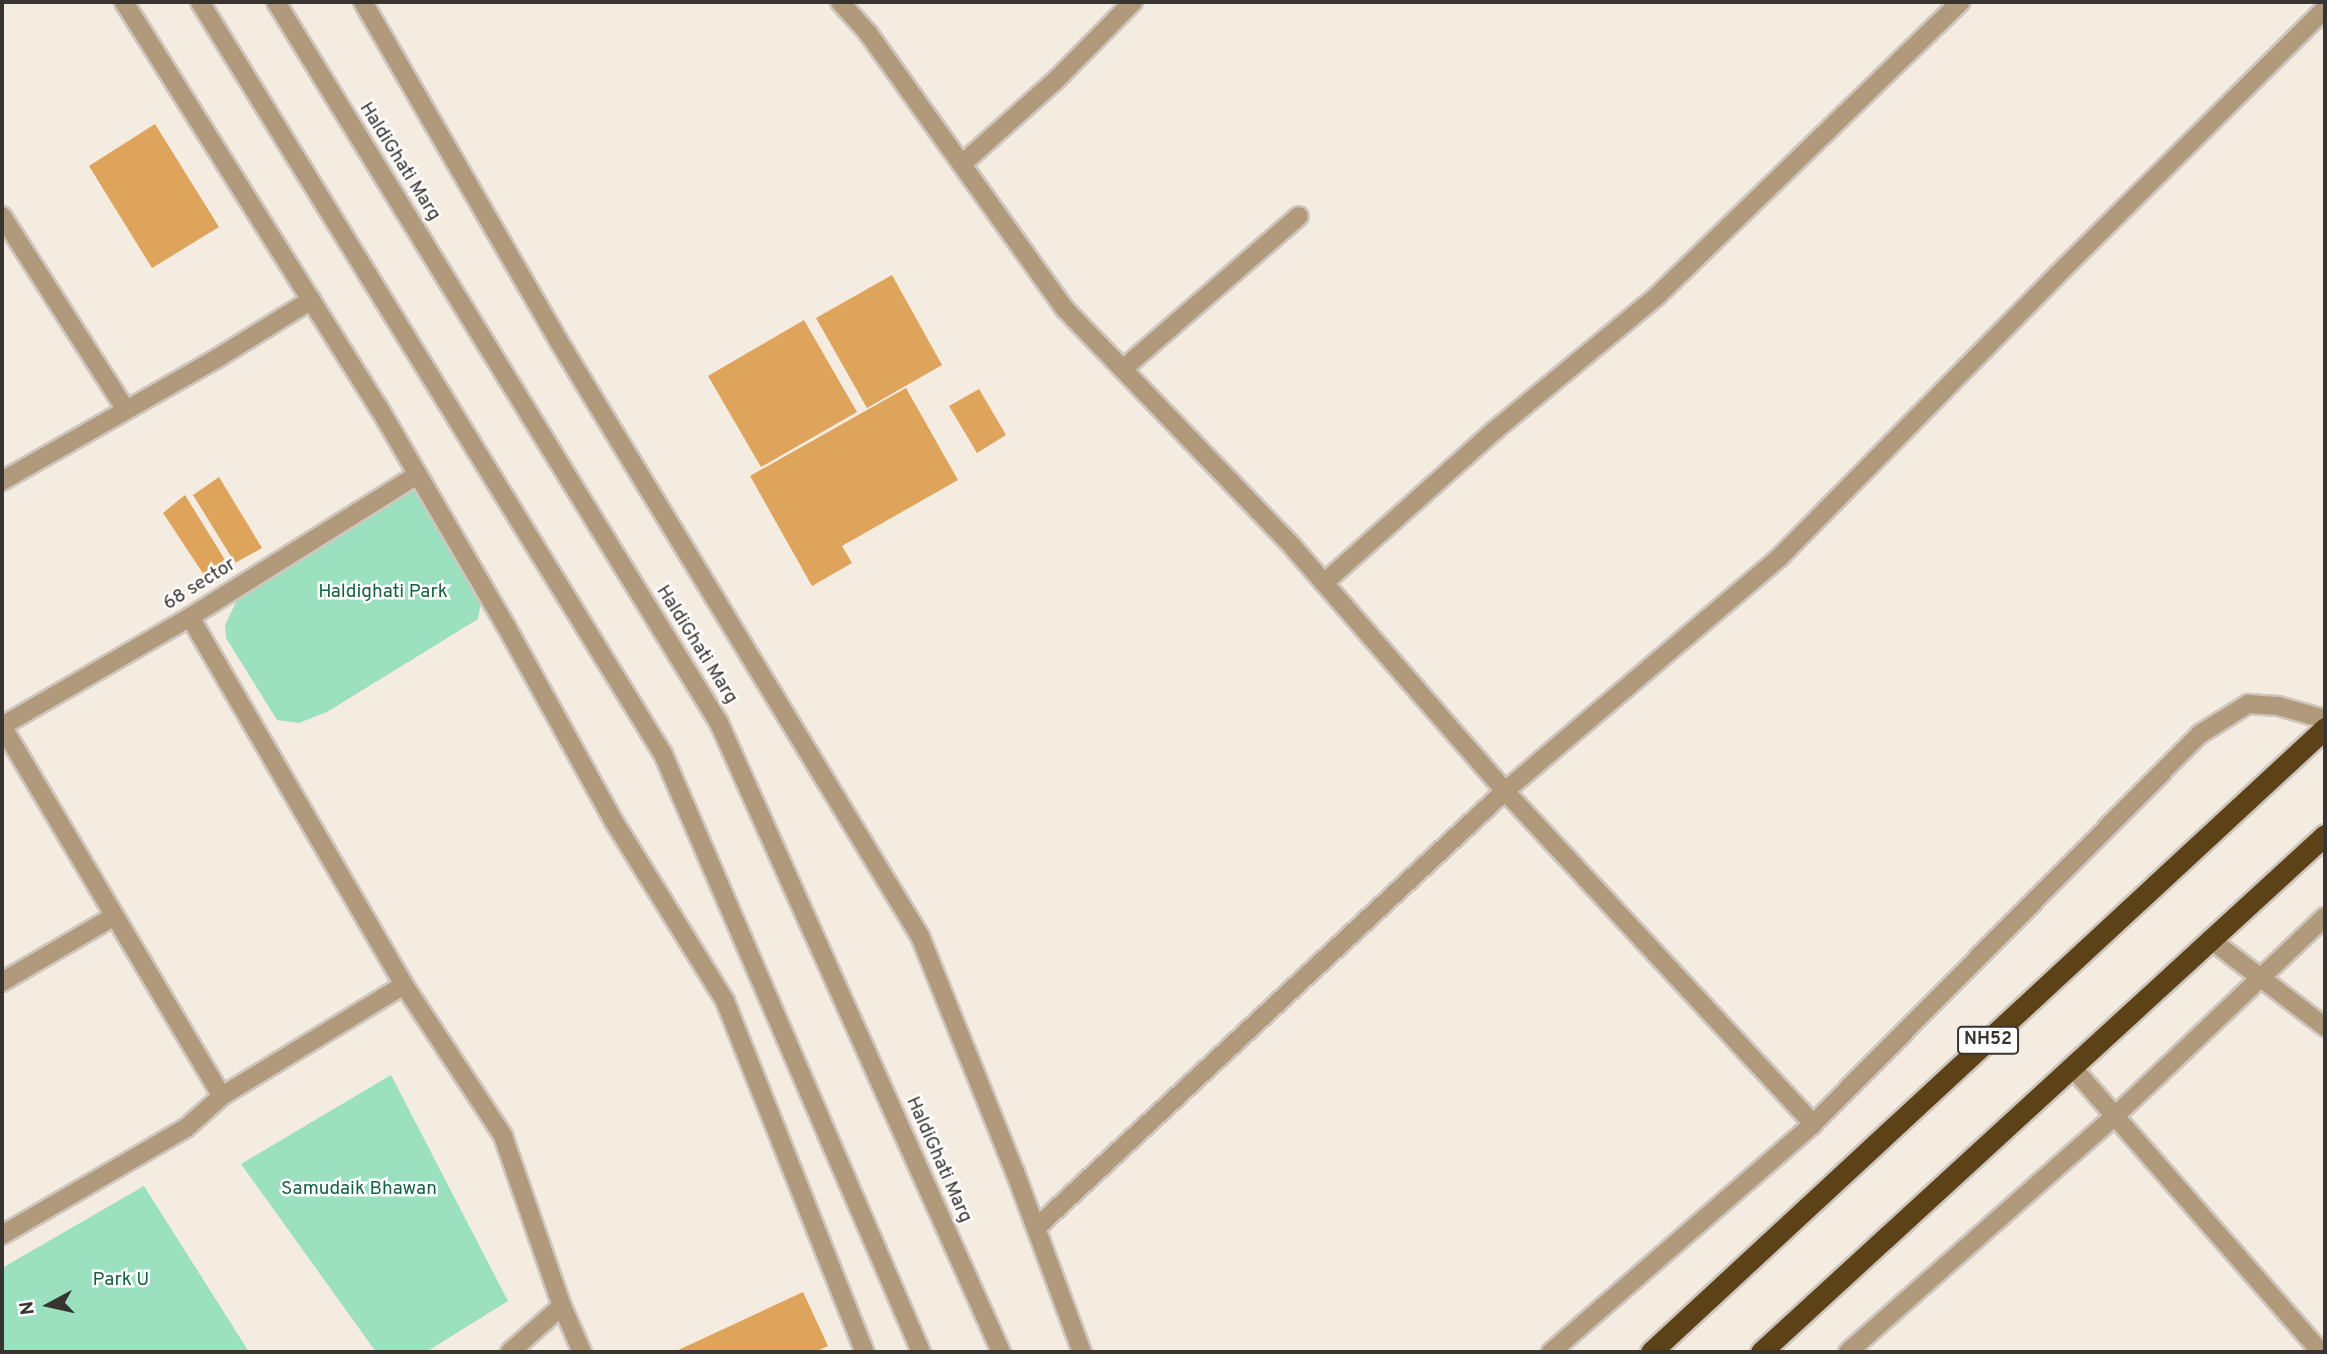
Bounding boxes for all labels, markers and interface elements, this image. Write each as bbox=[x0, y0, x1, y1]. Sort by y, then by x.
street label: HaldiGhati Marg bbox=[353, 99, 445, 225]
street label: 68 sector bbox=[160, 554, 240, 616]
park label: Haldighati Park bbox=[318, 582, 448, 604]
street label: HaldiGhati Marg bbox=[650, 582, 742, 708]
road number: NH52 bbox=[1956, 1026, 2020, 1055]
street label: HaldiGhati Marg bbox=[900, 1094, 976, 1226]
park label: Samudaik Bhawan bbox=[281, 1179, 437, 1201]
north arrow bbox=[14, 1270, 84, 1340]
park label: Park U bbox=[93, 1270, 149, 1292]
text: N bbox=[15, 1299, 41, 1316]

